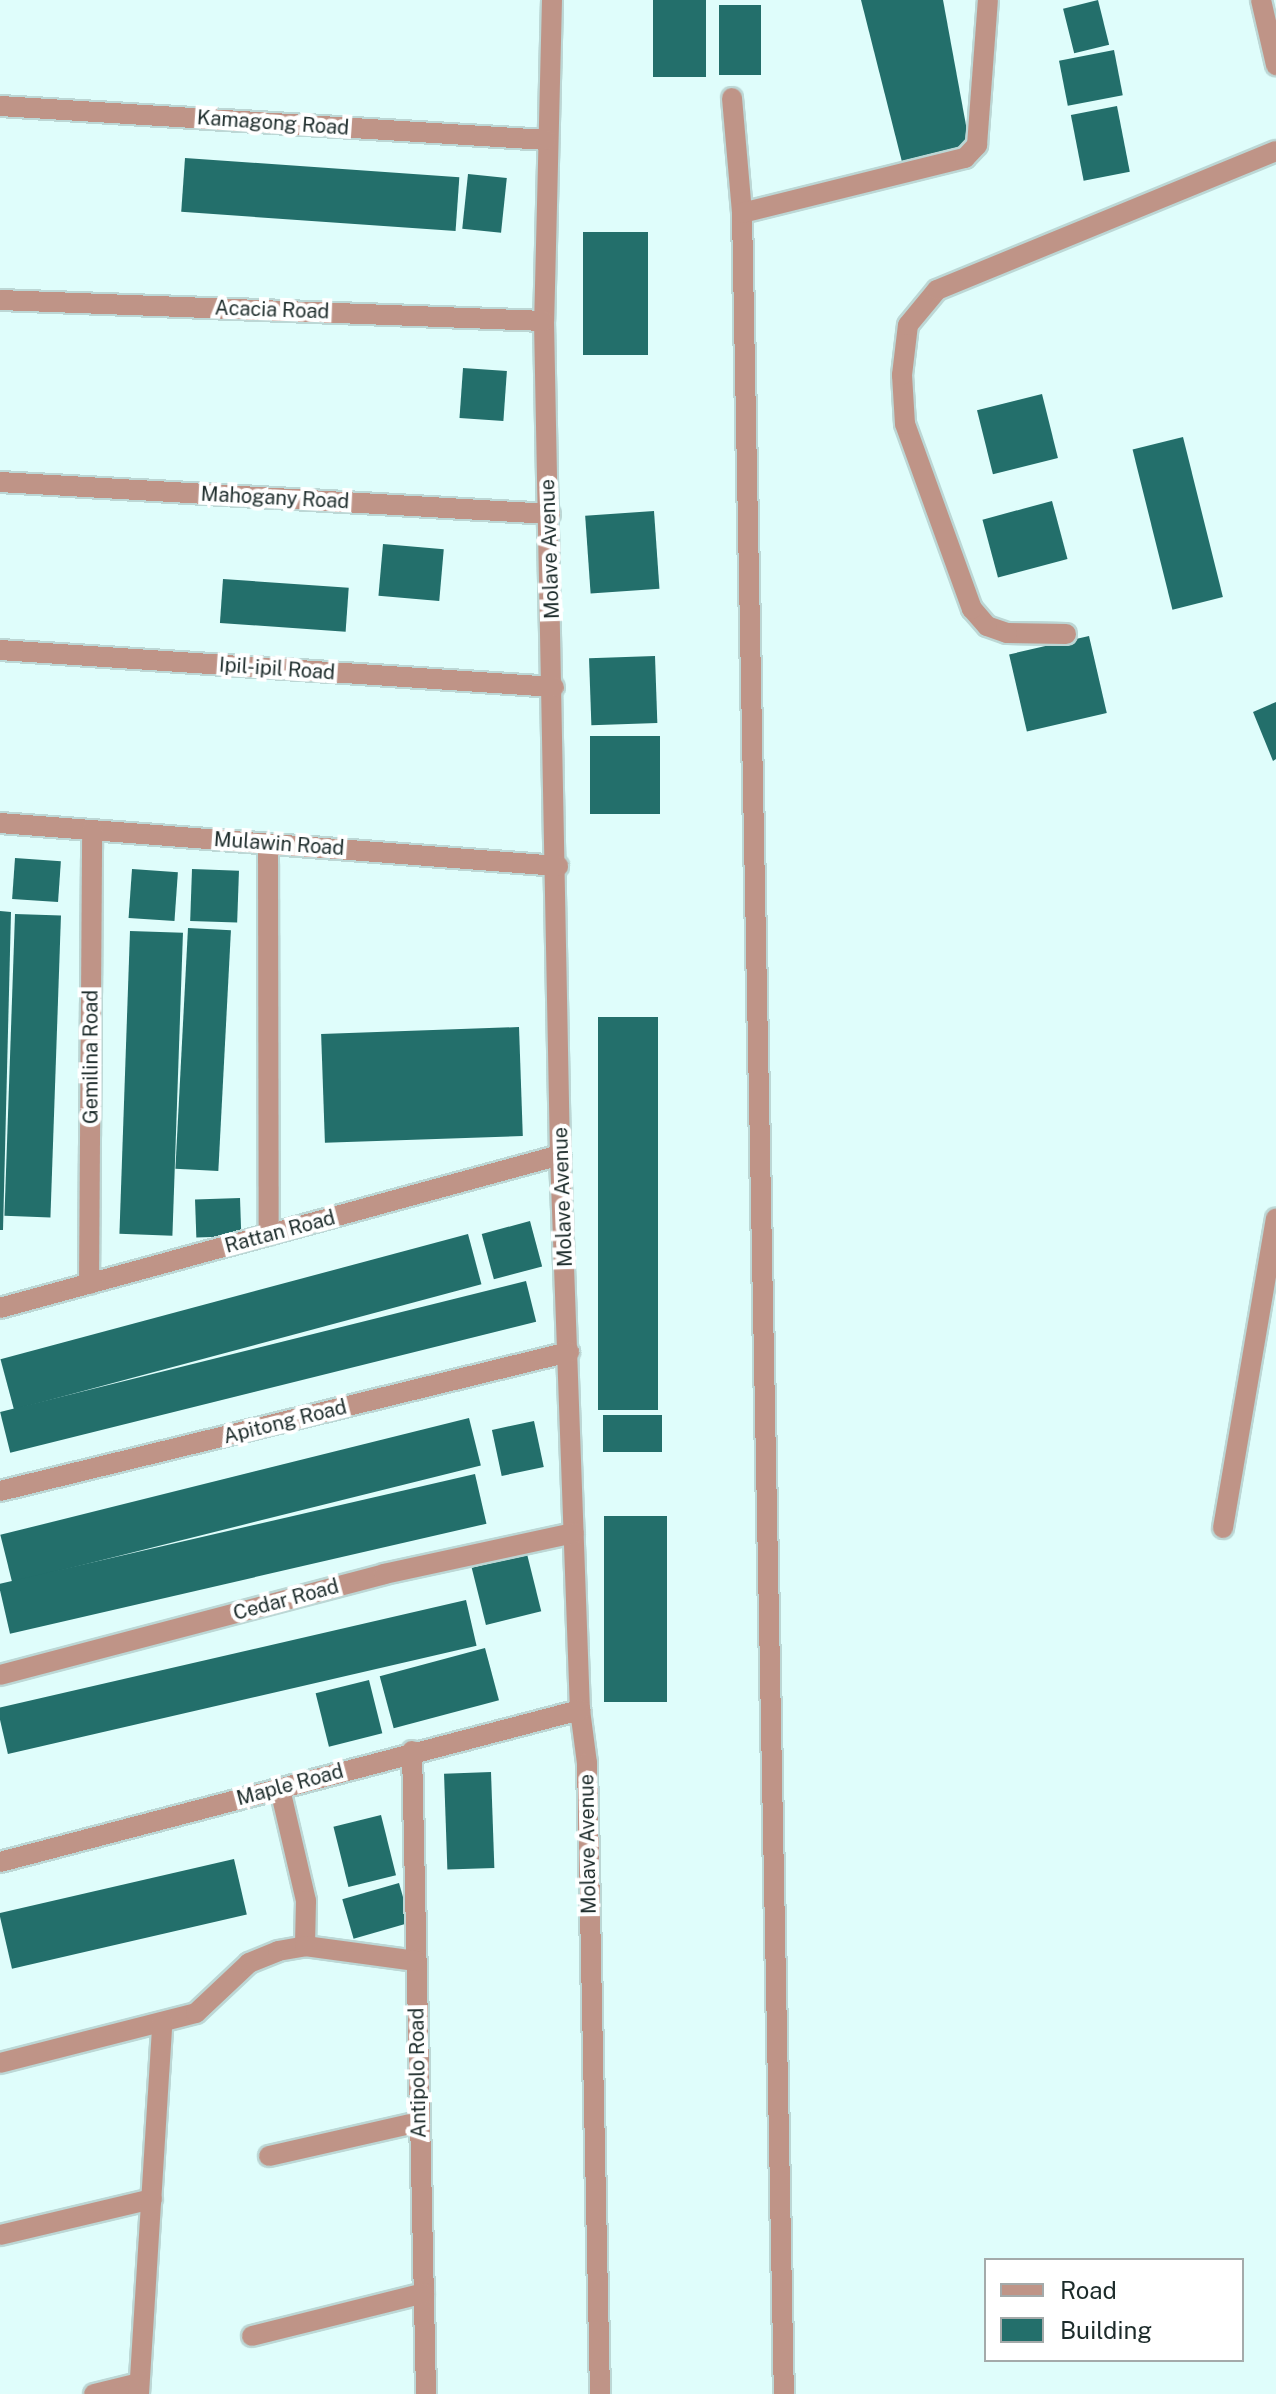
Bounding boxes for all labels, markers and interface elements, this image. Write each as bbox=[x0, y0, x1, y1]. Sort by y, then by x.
street label: Kamagong Road bbox=[196, 106, 350, 140]
street label: Acacia Road bbox=[214, 296, 330, 324]
street label: Molave Avenue bbox=[536, 478, 564, 620]
street label: Mahogany Road bbox=[200, 482, 350, 514]
street label: Ipil-ipil Road bbox=[218, 653, 336, 685]
street label: Mulawin Road bbox=[213, 827, 345, 861]
street label: Gemilina Road bbox=[79, 990, 103, 1124]
street label: Molave Avenue bbox=[549, 1126, 577, 1268]
street label: Rattan Road bbox=[222, 1206, 338, 1258]
street label: Apitong Road bbox=[221, 1395, 349, 1449]
street label: Cedar Road bbox=[231, 1574, 341, 1626]
street label: Maple Road bbox=[234, 1759, 346, 1811]
street label: Molave Avenue bbox=[575, 1774, 601, 1914]
street label: Antipolo Road bbox=[405, 2008, 431, 2138]
legend bbox=[984, 2258, 1244, 2362]
text: Road bbox=[1060, 2276, 1117, 2304]
text: Building bbox=[1060, 2316, 1152, 2344]

